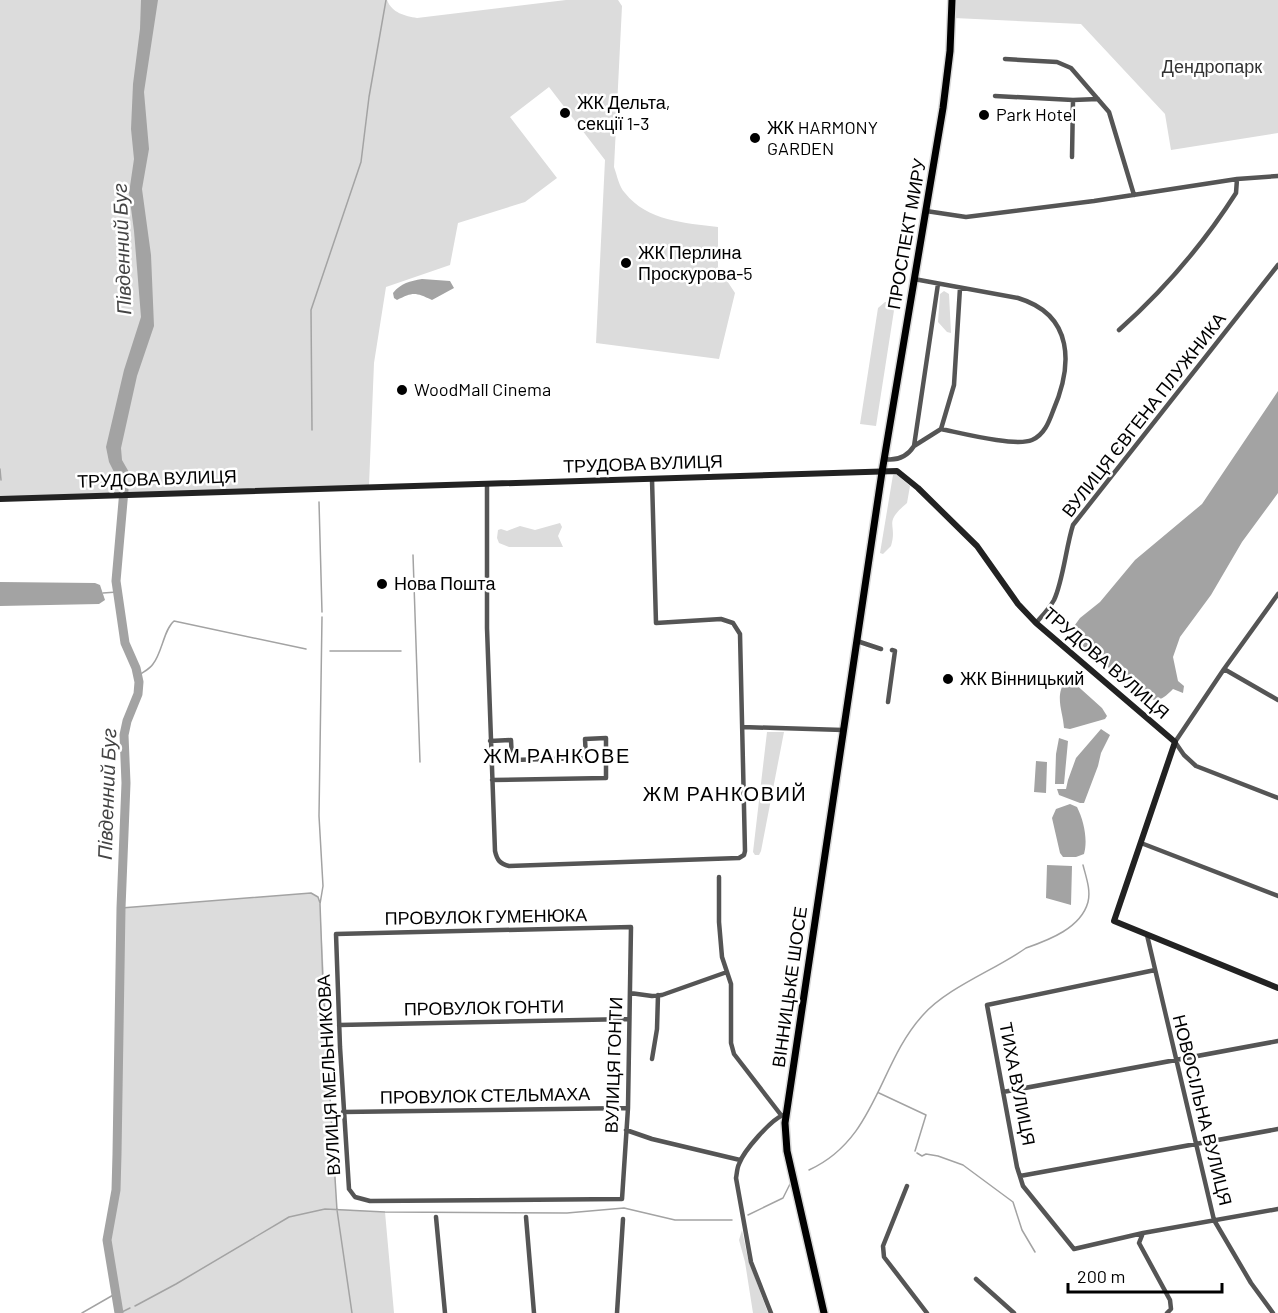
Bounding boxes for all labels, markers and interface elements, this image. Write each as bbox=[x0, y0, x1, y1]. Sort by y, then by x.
park label: Дендропарк bbox=[1162, 55, 1262, 77]
place label: ЖК Дельта, секції 1-3 bbox=[577, 91, 671, 134]
place label: Park Hotel bbox=[996, 103, 1076, 125]
marker: ЖК Дельта, секції 1-3 bbox=[558, 106, 572, 120]
marker: Park Hotel bbox=[977, 108, 991, 122]
place label: ЖК HARMONY GARDEN bbox=[767, 116, 878, 159]
marker: ЖК HARMONY GARDEN bbox=[748, 131, 762, 145]
street label: ПРОСПЕКТ МИРУ bbox=[882, 156, 930, 311]
water label: Південний Буг bbox=[107, 183, 135, 315]
place label: ЖК Перлина Проскурова-5 bbox=[638, 241, 753, 284]
marker: ЖК Перлина Проскурова-5 bbox=[619, 256, 633, 270]
street label: ВУЛИЦЯ ЄВГЕНА ПЛУЖНИКА bbox=[1057, 308, 1230, 521]
place label: WoodMall Cinema bbox=[414, 378, 551, 400]
marker: WoodMall Cinema bbox=[395, 383, 409, 397]
street label: ТРУДОВА ВУЛИЦЯ bbox=[563, 449, 723, 477]
street label: ТРУДОВА ВУЛИЦЯ bbox=[77, 464, 237, 492]
place label: Нова Пошта bbox=[394, 572, 496, 594]
marker: Нова Пошта bbox=[375, 577, 389, 591]
street label: ТРУДОВА ВУЛИЦЯ bbox=[1039, 602, 1174, 723]
place label: ЖК Вінницький bbox=[960, 667, 1084, 689]
marker: ЖК Вінницький bbox=[941, 672, 955, 686]
water label: Південний Буг bbox=[92, 728, 120, 860]
district label: ЖМ РАНКОВЕ bbox=[483, 743, 631, 767]
district label: ЖМ РАНКОВИЙ bbox=[643, 781, 807, 805]
street label: ПРОВУЛОК ГУМЕНЮКА bbox=[385, 903, 587, 929]
street label: ВІННИЦЬКЕ ШОСЕ bbox=[767, 905, 811, 1069]
street label: ВУЛИЦЯ МЕЛЬНИКОВА bbox=[312, 974, 344, 1176]
street label: ПРОВУЛОК ГОНТИ bbox=[404, 995, 564, 1019]
street label: ВУЛИЦЯ ГОНТИ bbox=[600, 996, 626, 1134]
street label: НОВОСІЛЬНА ВУЛИЦЯ bbox=[1169, 1012, 1237, 1207]
street label: ТИХА ВУЛИЦЯ bbox=[995, 1020, 1041, 1147]
street label: ПРОВУЛОК СТЕЛЬМАХА bbox=[380, 1082, 590, 1108]
scale bar bbox=[1068, 1256, 1222, 1294]
text: 200 m bbox=[1077, 1265, 1125, 1287]

